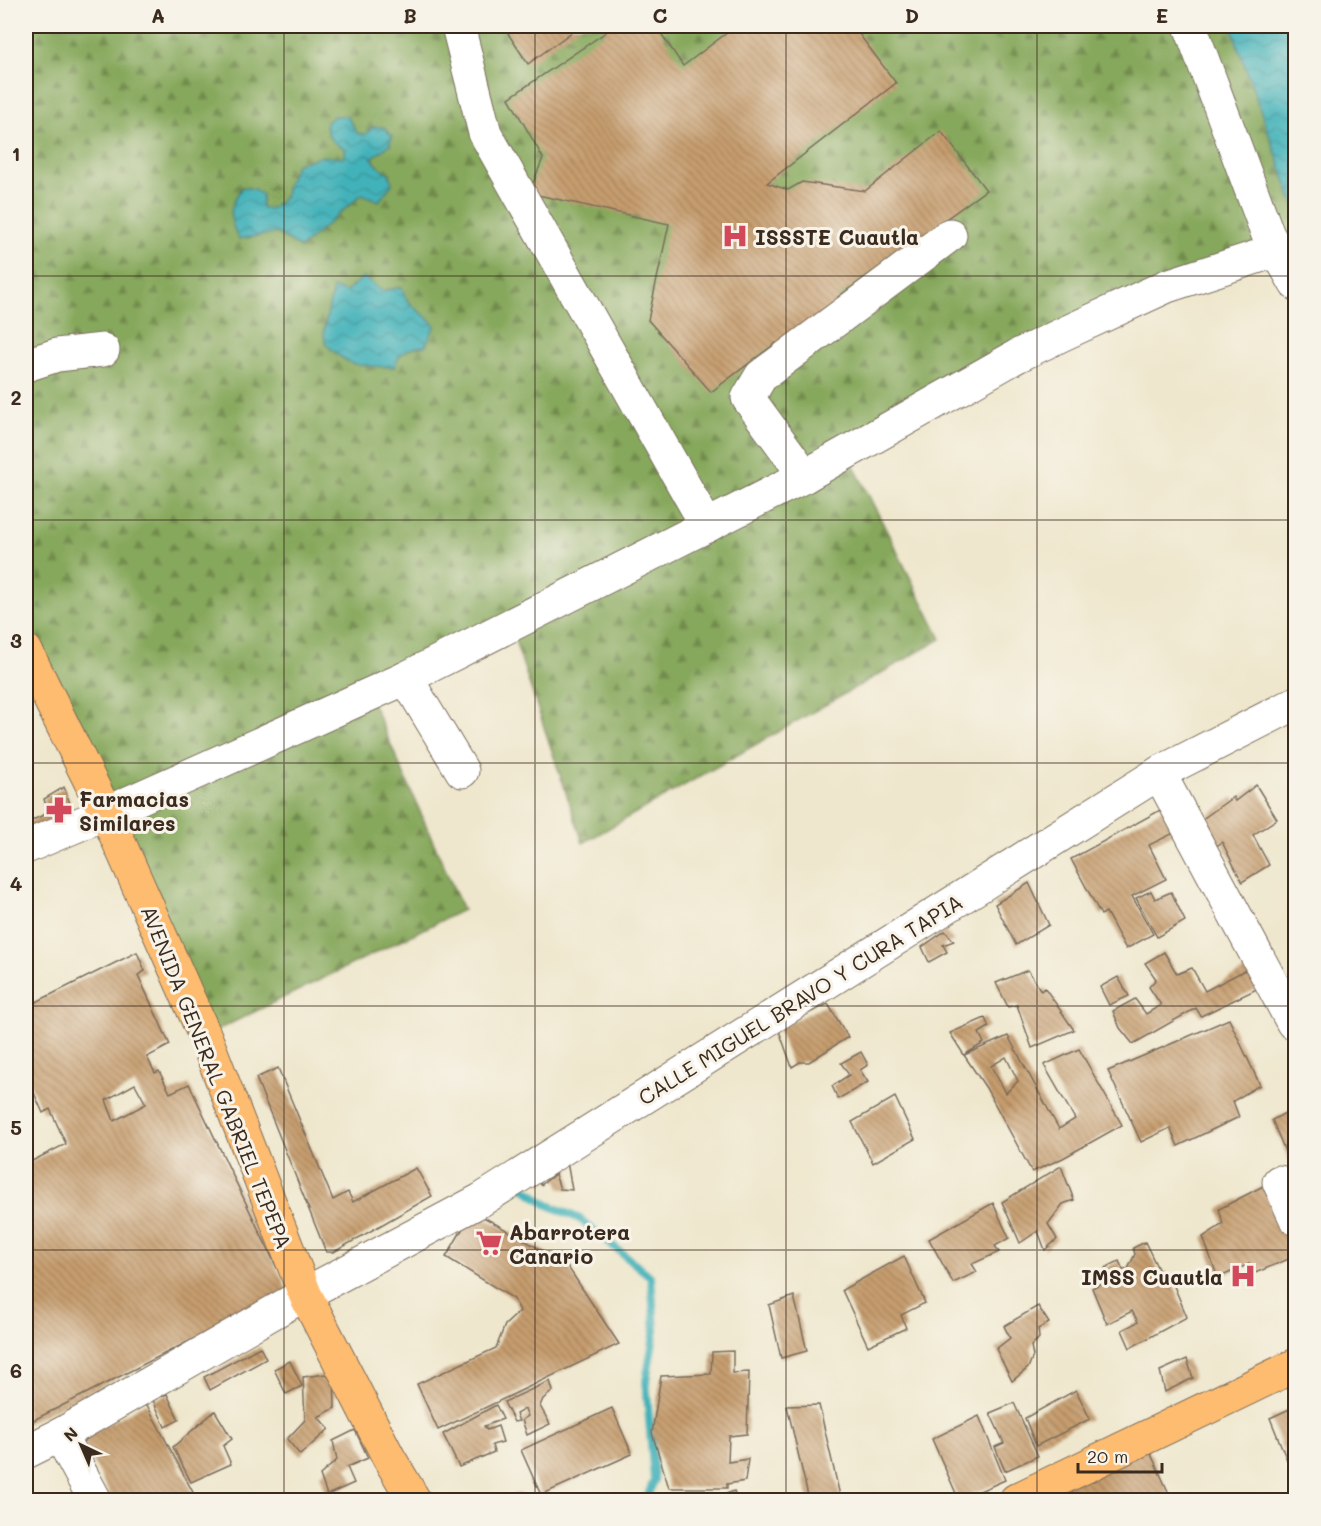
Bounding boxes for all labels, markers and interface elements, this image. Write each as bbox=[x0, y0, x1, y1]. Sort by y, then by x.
text: A bbox=[151, 2, 165, 28]
text: B bbox=[403, 2, 417, 28]
text: C bbox=[653, 2, 668, 28]
text: D bbox=[905, 2, 919, 28]
text: E bbox=[1156, 2, 1168, 28]
text: 1 bbox=[12, 140, 20, 166]
hospital icon: ISSSTE Cuautla bbox=[720, 221, 750, 251]
place label: ISSSTE Cuautla bbox=[755, 223, 919, 250]
text: 2 bbox=[10, 384, 22, 410]
text: 3 bbox=[10, 627, 22, 653]
place label: Farmacias Similares bbox=[79, 785, 189, 836]
pharmacy icon: Farmacias Similares bbox=[44, 795, 74, 825]
text: 4 bbox=[10, 870, 23, 896]
street label: CALLE MIGUEL BRAVO Y CURA TAPIA bbox=[633, 888, 967, 1110]
street label: AVENIDA GENERAL GABRIEL TEPEPA bbox=[136, 901, 298, 1253]
text: 5 bbox=[10, 1114, 22, 1140]
place label: Abarrotera Canario bbox=[509, 1218, 630, 1269]
supermarket icon: Abarrotera Canario bbox=[474, 1228, 504, 1258]
hospital icon: IMSS Cuautla bbox=[1228, 1261, 1258, 1291]
place label: IMSS Cuautla bbox=[1081, 1263, 1223, 1290]
text: 6 bbox=[10, 1357, 22, 1383]
north arrow bbox=[51, 1415, 111, 1475]
text: N bbox=[59, 1422, 82, 1446]
scale bar bbox=[1078, 1436, 1162, 1474]
text: 20 m bbox=[1087, 1444, 1128, 1468]

